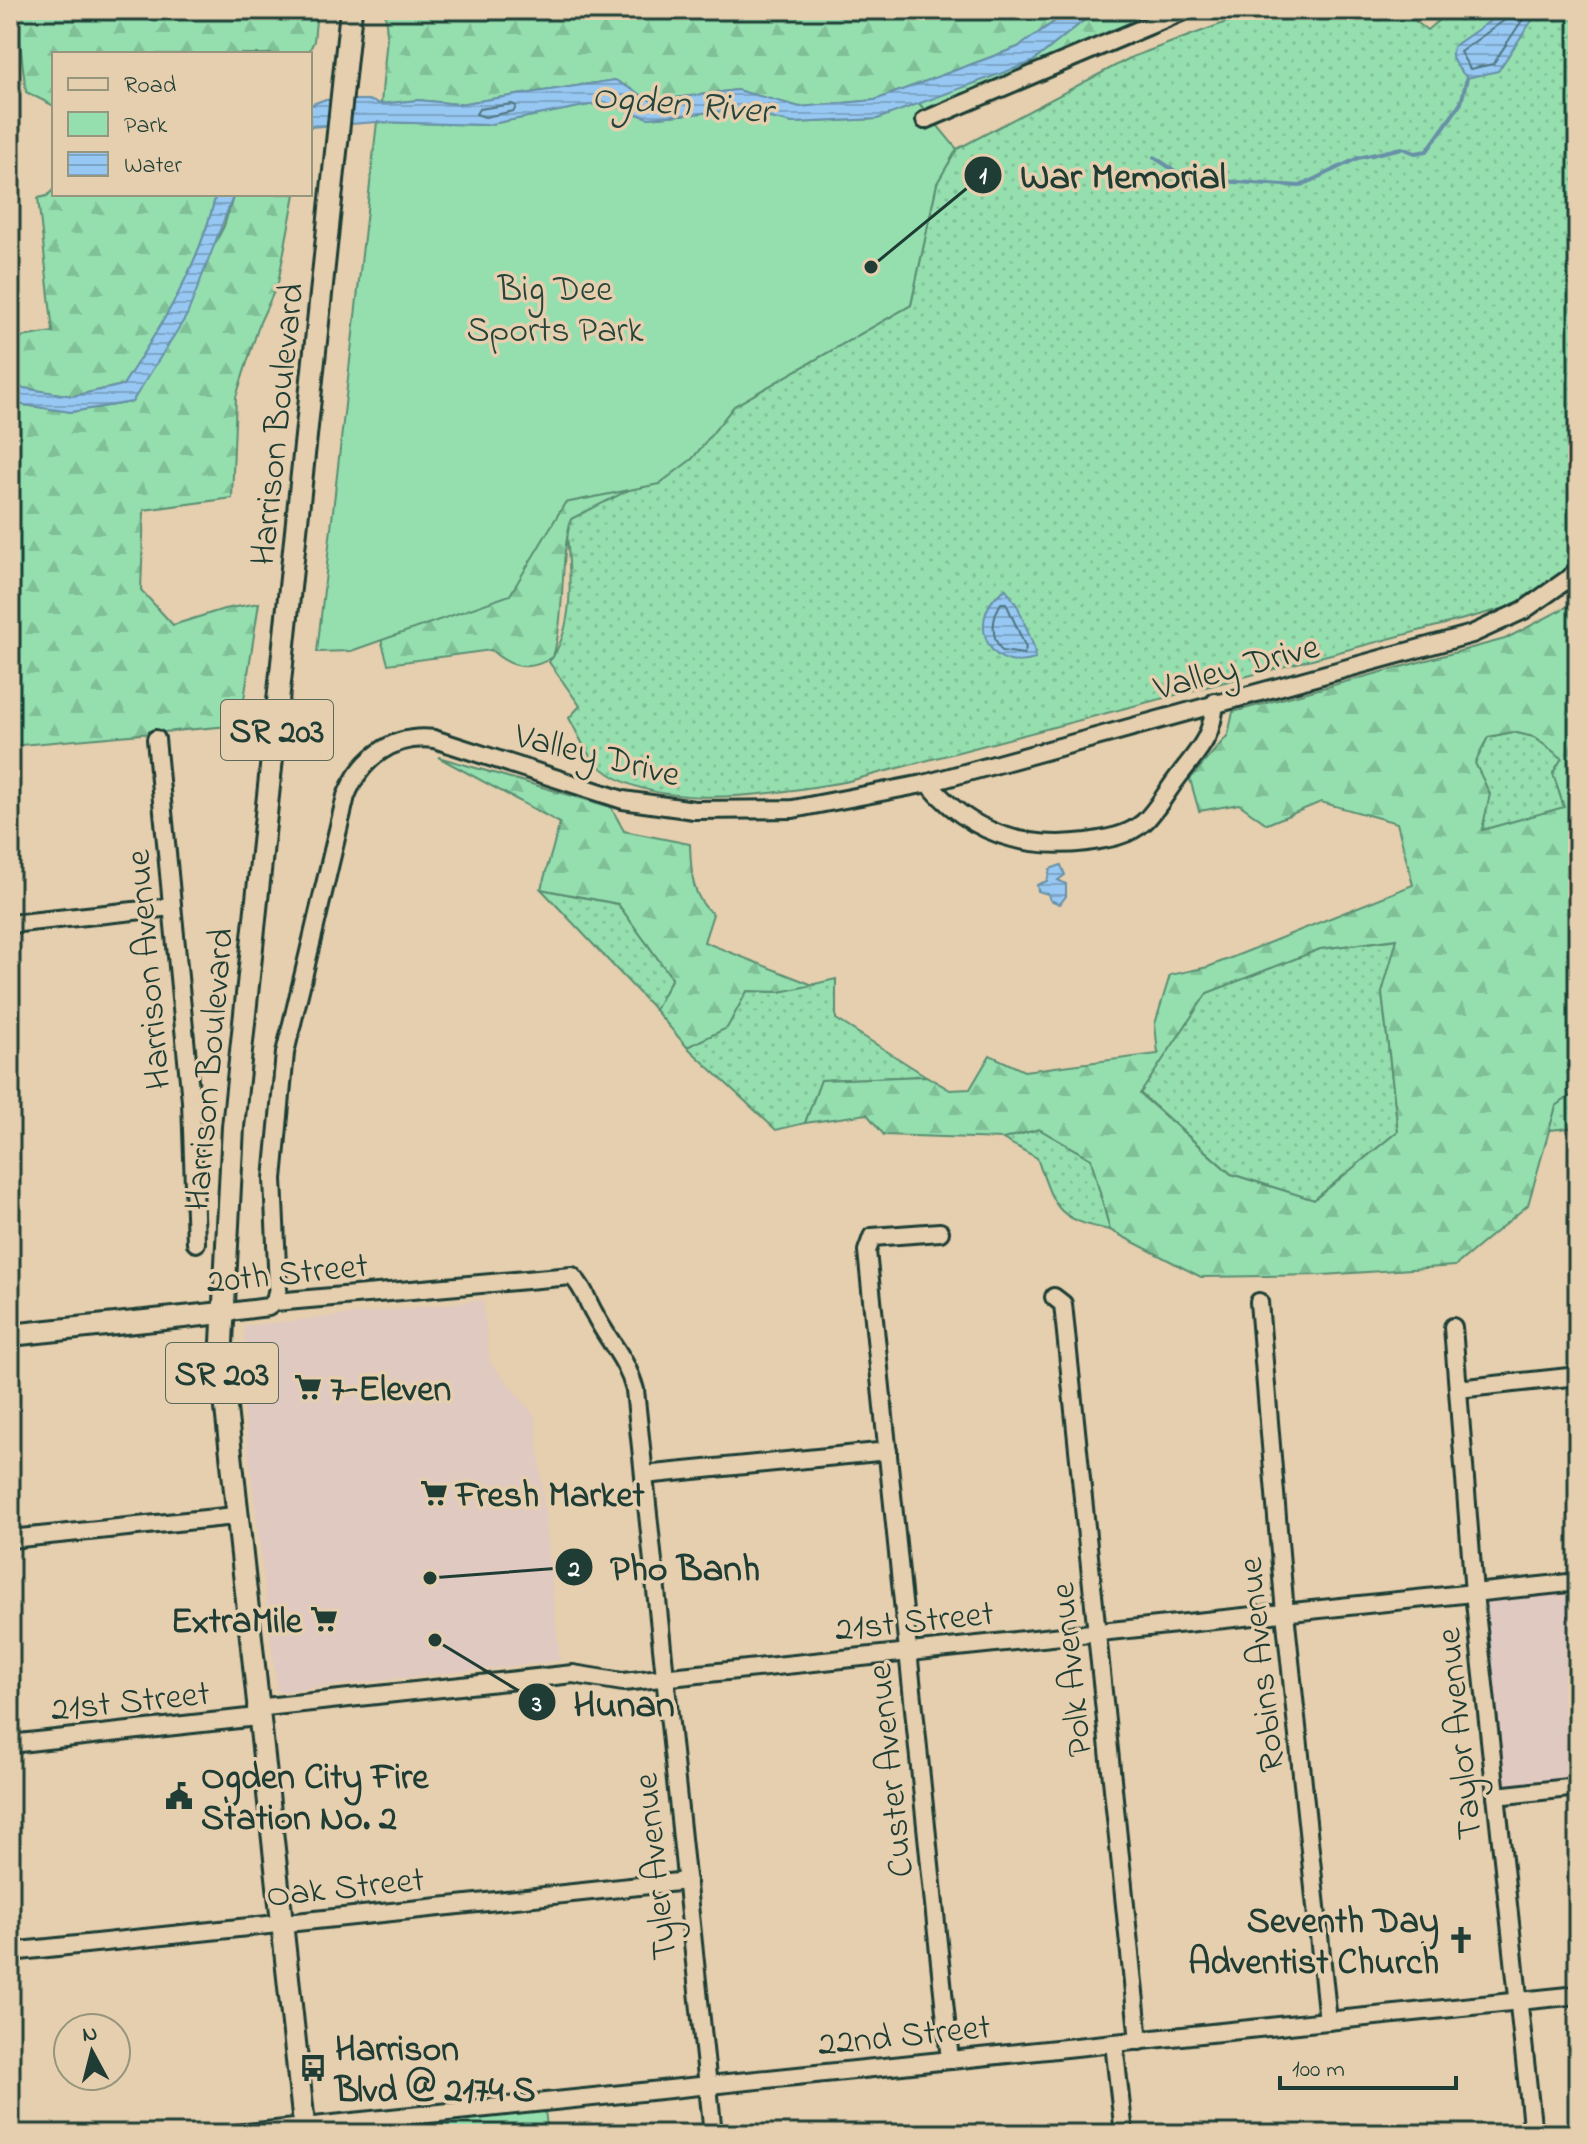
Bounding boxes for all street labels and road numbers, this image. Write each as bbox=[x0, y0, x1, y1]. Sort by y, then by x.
street label: Harrison Boulevard bbox=[238, 281, 321, 568]
street label: Valley Drive bbox=[1148, 622, 1326, 717]
road number: SR 203 bbox=[221, 700, 333, 760]
street label: Valley Drive bbox=[508, 711, 686, 804]
street label: Harrison Avenue bbox=[114, 847, 187, 1092]
street label: Harrison Boulevard bbox=[173, 926, 250, 1213]
street label: 20th Street bbox=[204, 1241, 371, 1310]
road number: SR 203 bbox=[166, 1343, 278, 1403]
street label: Robins Avenue bbox=[1226, 1554, 1301, 1775]
street label: Polk Avenue bbox=[1038, 1579, 1109, 1759]
street label: 21st Street bbox=[832, 1589, 997, 1658]
street label: Taylor Avenue bbox=[1424, 1624, 1499, 1842]
street label: Custer Avenue bbox=[855, 1660, 930, 1880]
street label: 21st Street bbox=[48, 1669, 213, 1738]
street label: Tyler Avenue bbox=[621, 1770, 694, 1963]
street label: Oak Street bbox=[264, 1855, 427, 1924]
street label: 22nd Street bbox=[815, 2002, 994, 2073]

